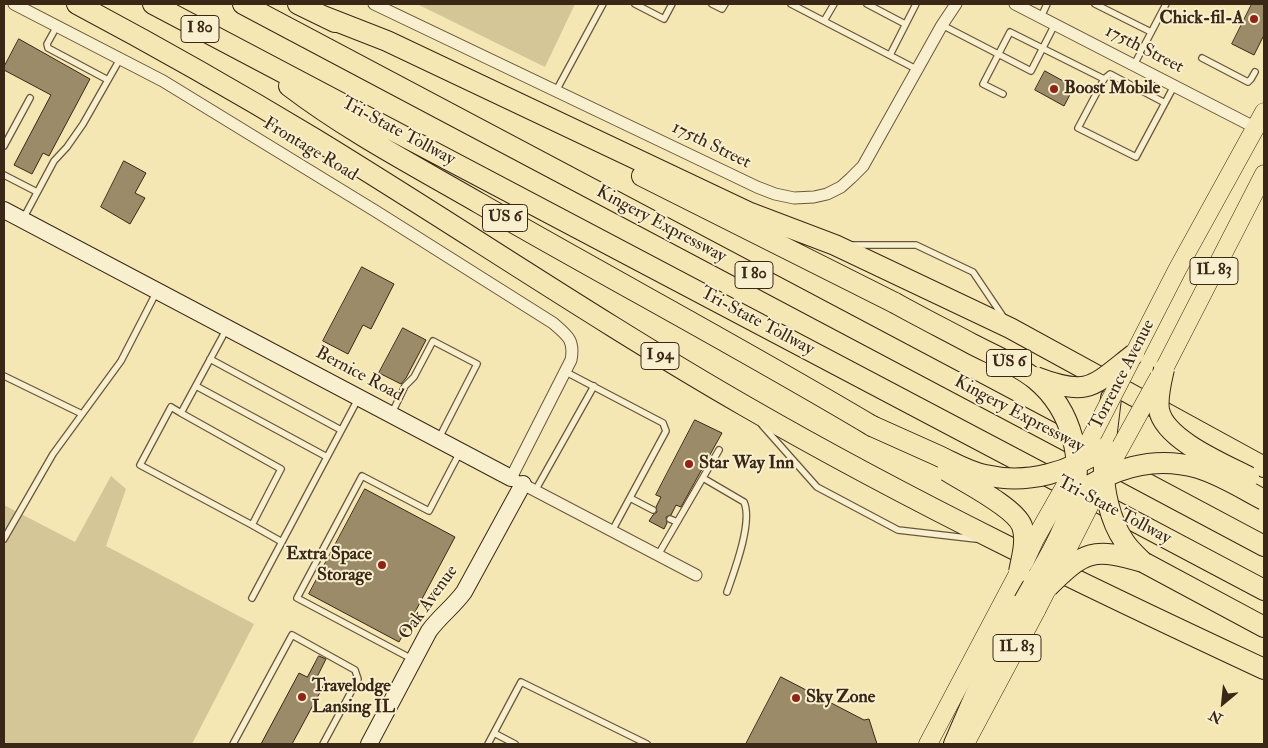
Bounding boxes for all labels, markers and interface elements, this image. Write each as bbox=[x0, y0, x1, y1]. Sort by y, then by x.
place label: Chick-fil-A bbox=[1160, 8, 1244, 30]
marker: Chick-fil-A bbox=[1248, 13, 1260, 25]
road number: I 80 bbox=[181, 15, 219, 42]
street label: 175th Street bbox=[1101, 21, 1187, 79]
place label: Boost Mobile bbox=[1064, 78, 1160, 100]
marker: Boost Mobile bbox=[1048, 83, 1060, 95]
street label: Tri-State Tollway bbox=[337, 93, 459, 171]
street label: Frontage Road bbox=[259, 113, 361, 187]
street label: 175th Street bbox=[668, 118, 754, 174]
street label: Kingery Expressway bbox=[592, 182, 730, 268]
road number: US 6 bbox=[482, 204, 528, 232]
road number: IL 83 bbox=[1190, 258, 1238, 284]
road number: I 80 bbox=[735, 262, 773, 288]
street label: Tri-State Tollway bbox=[696, 283, 818, 361]
street label: Torrence Avenue bbox=[1086, 316, 1160, 434]
road number: I 94 bbox=[641, 342, 679, 370]
street label: Bernice Road bbox=[311, 343, 407, 407]
road number: US 6 bbox=[986, 349, 1032, 376]
street label: Kingery Expressway bbox=[950, 372, 1088, 458]
place label: Star Way Inn bbox=[699, 453, 794, 475]
marker: Star Way Inn bbox=[683, 458, 695, 470]
street label: Tri-State Tollway bbox=[1053, 472, 1175, 550]
place label: Extra Space Storage bbox=[286, 544, 372, 586]
marker: Extra Space Storage bbox=[376, 559, 388, 571]
street label: Oak Avenue bbox=[395, 562, 463, 644]
road number: IL 83 bbox=[993, 634, 1041, 661]
place label: Travelodge Lansing IL bbox=[312, 676, 395, 719]
north arrow bbox=[1198, 678, 1248, 728]
place label: Sky Zone bbox=[806, 687, 875, 709]
marker: Travelodge Lansing IL bbox=[296, 691, 308, 703]
marker: Sky Zone bbox=[790, 692, 802, 704]
text: N bbox=[1206, 706, 1225, 727]

